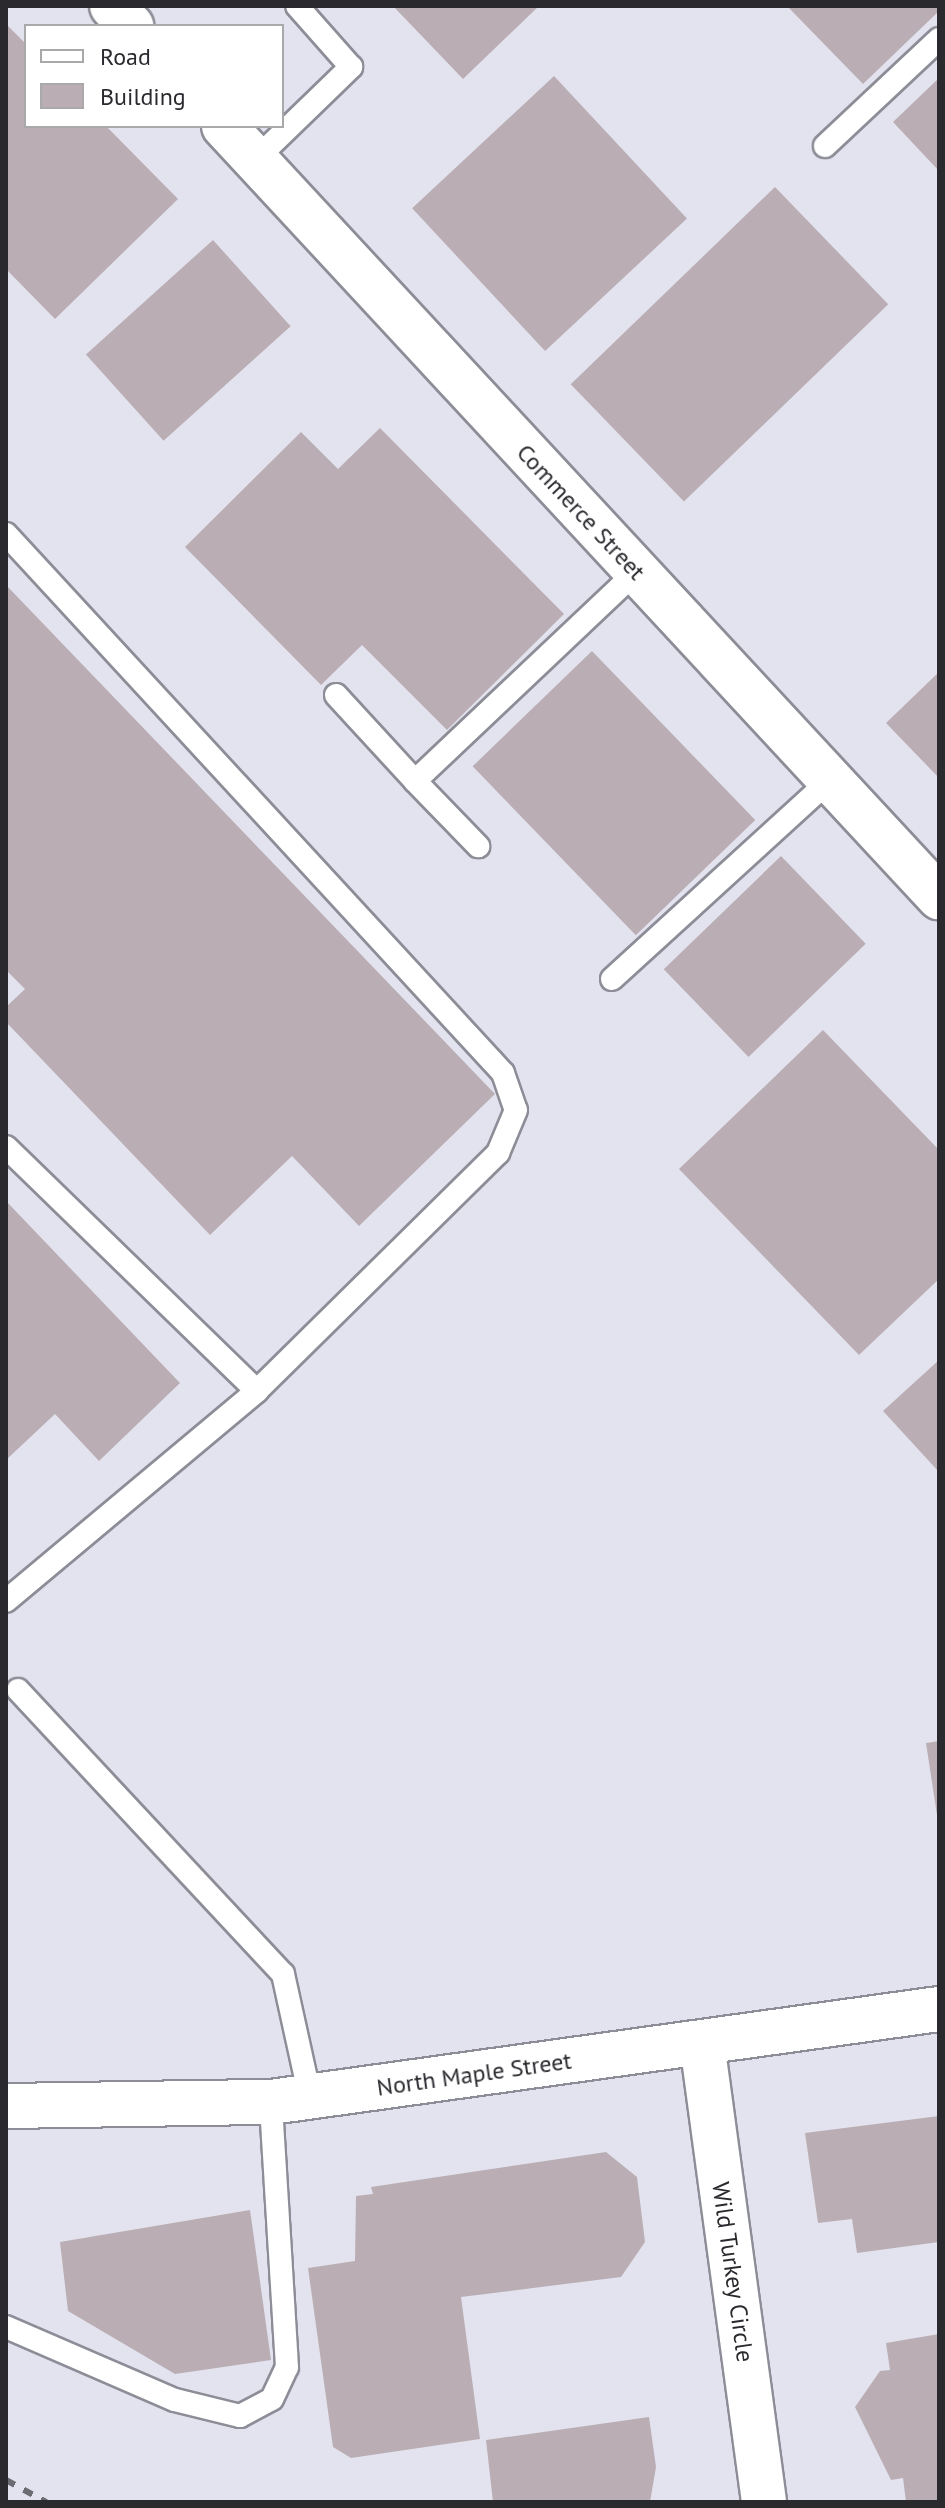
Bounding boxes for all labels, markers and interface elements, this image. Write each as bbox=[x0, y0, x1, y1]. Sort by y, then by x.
legend bbox=[24, 24, 284, 128]
text: Road bbox=[100, 41, 151, 72]
text: Building bbox=[100, 81, 186, 112]
street label: Commerce Street bbox=[511, 438, 651, 586]
street label: North Maple Street bbox=[375, 2046, 573, 2102]
street label: Wild Turkey Circle bbox=[706, 2179, 760, 2365]

